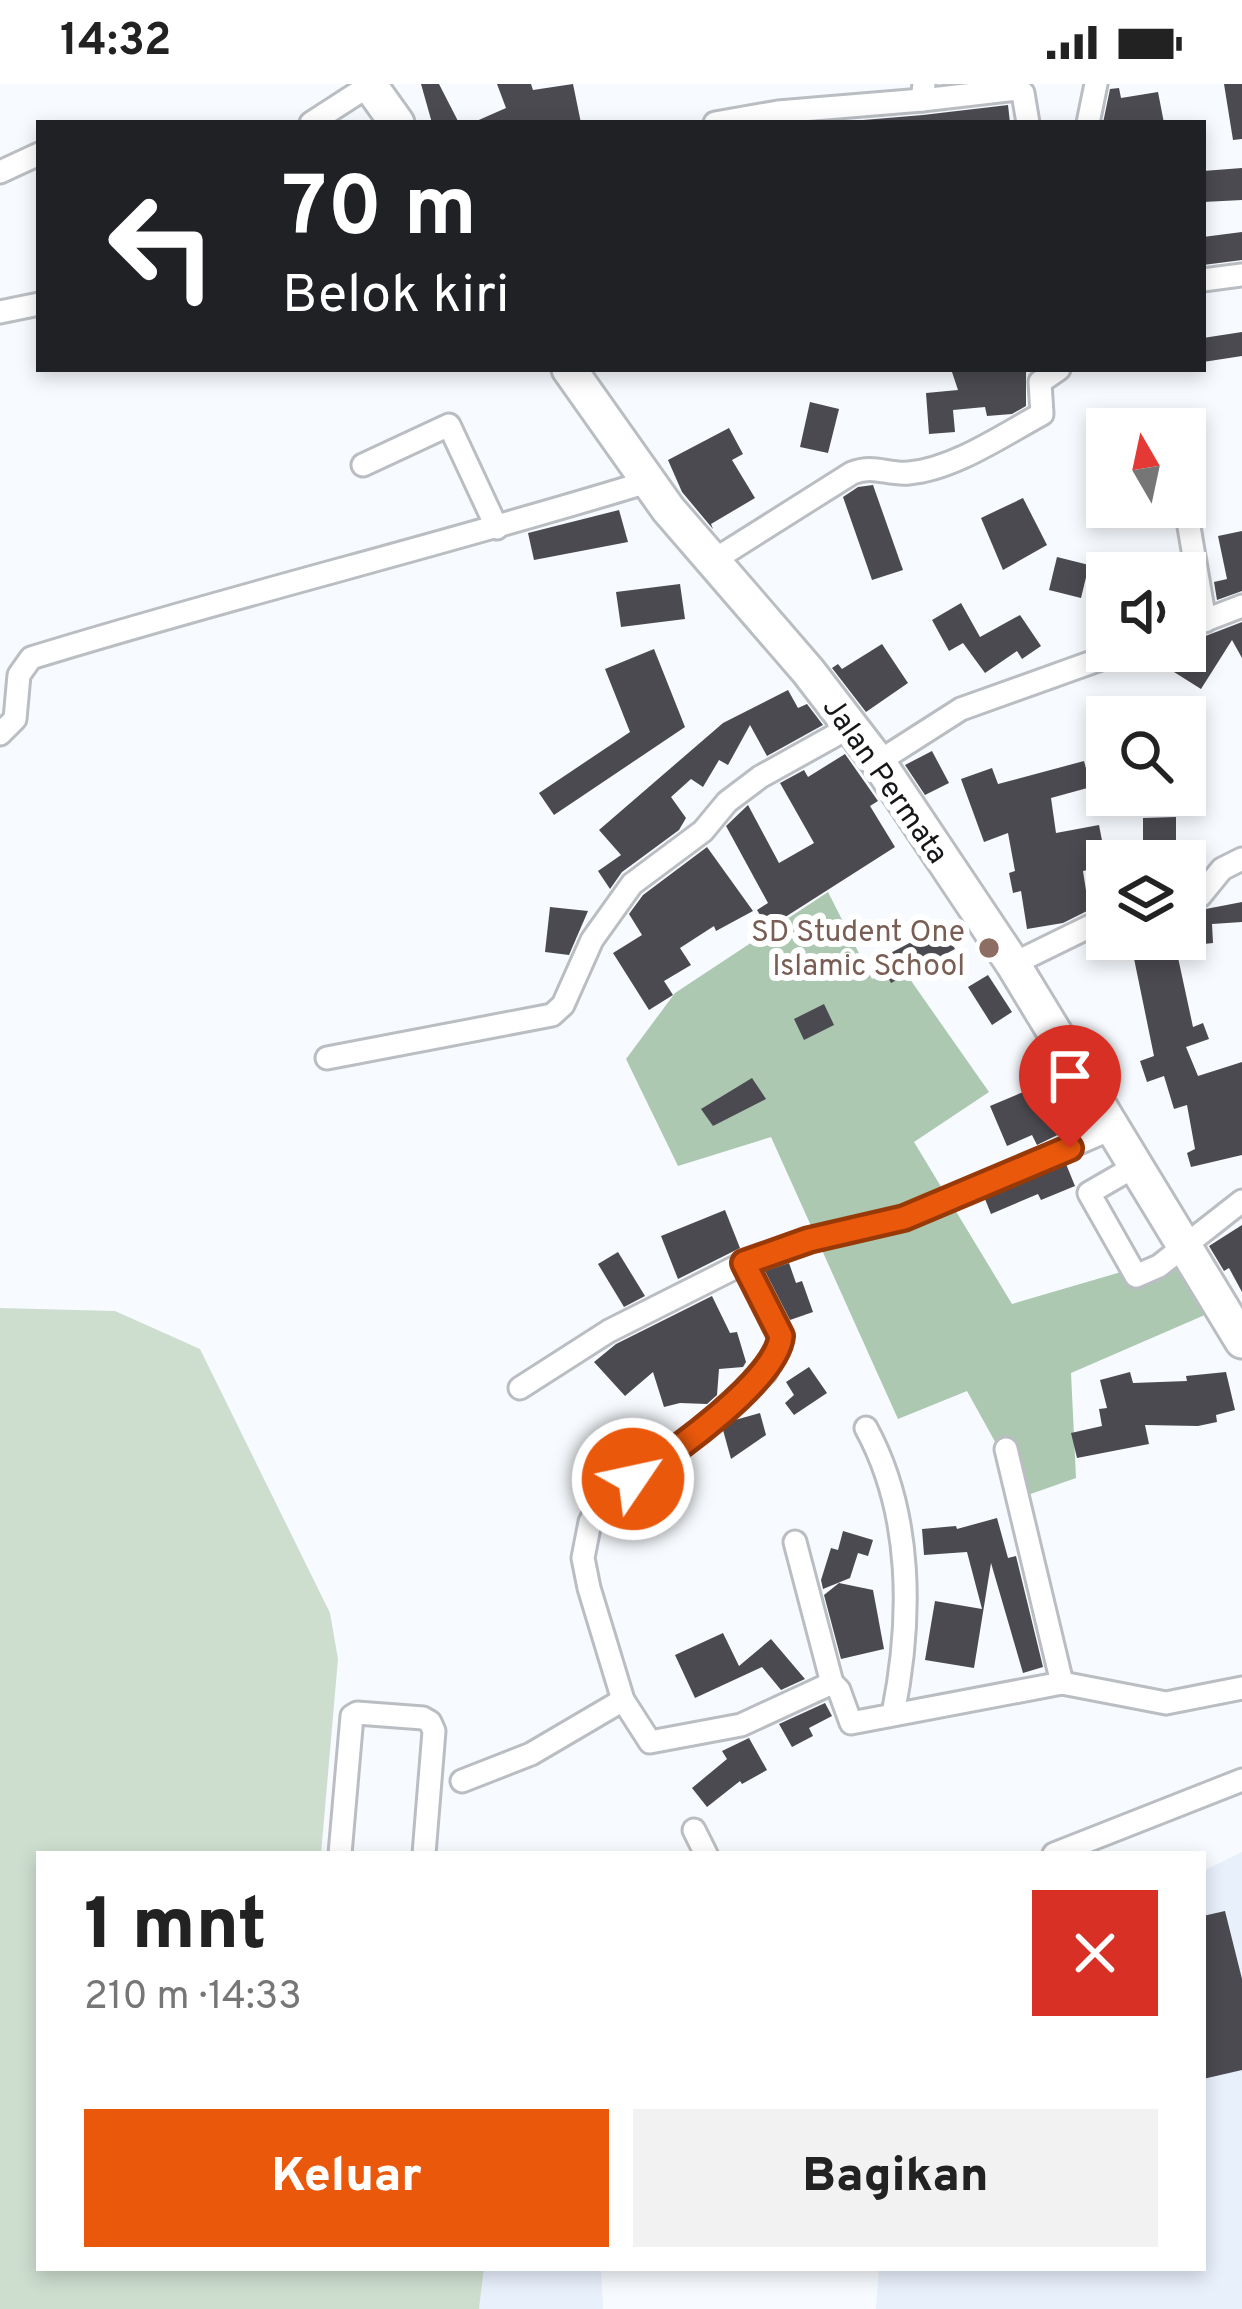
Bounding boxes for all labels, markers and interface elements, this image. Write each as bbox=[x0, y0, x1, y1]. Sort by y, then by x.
text: 14:32 bbox=[60, 14, 172, 71]
text: 70 m bbox=[282, 159, 477, 265]
icon: left bbox=[84, 168, 240, 324]
text: Belok kiri bbox=[282, 263, 509, 332]
north arrow bbox=[1086, 408, 1206, 528]
map controls bbox=[1086, 408, 1206, 960]
button: sound bbox=[1086, 552, 1206, 672]
street label: Jalan Permata bbox=[813, 691, 955, 872]
button: search bbox=[1086, 696, 1206, 816]
button: layers bbox=[1086, 840, 1206, 960]
place label: SD Student One Islamic School bbox=[751, 915, 965, 986]
marker: SD Student One Islamic School bbox=[976, 935, 1002, 961]
pin bbox=[1019, 1025, 1121, 1148]
icon: arrive bbox=[1037, 1043, 1103, 1109]
position arrow bbox=[570, 1416, 696, 1542]
text: 1 mnt bbox=[84, 1883, 267, 1975]
button: close bbox=[1032, 1890, 1158, 2016]
text: 210 m · 14:33 bbox=[84, 1974, 302, 2023]
button: Keluar bbox=[84, 2109, 609, 2247]
button: Bagikan bbox=[633, 2109, 1158, 2247]

